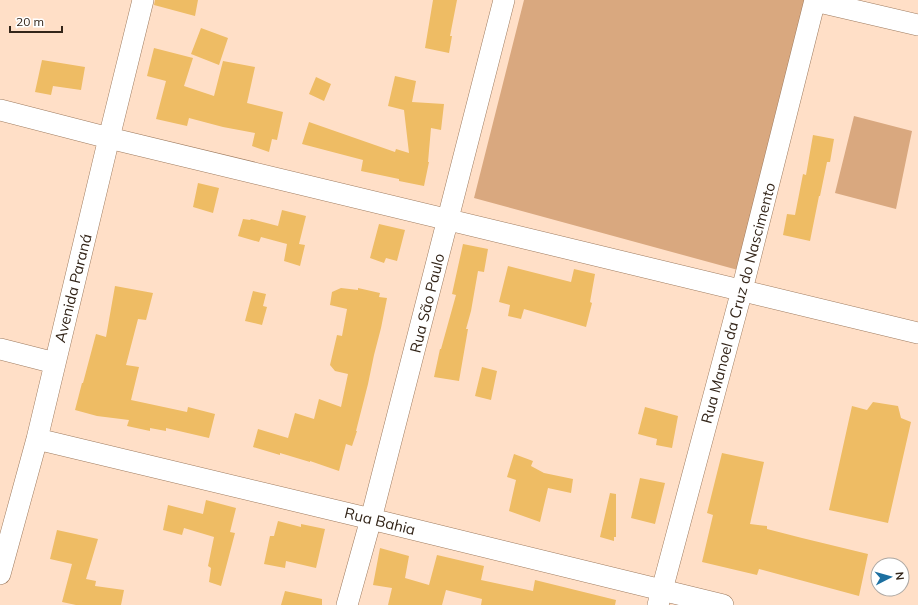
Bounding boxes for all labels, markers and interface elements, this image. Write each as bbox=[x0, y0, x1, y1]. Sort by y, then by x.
scale bar bbox=[10, 8, 62, 34]
text: 20 m bbox=[16, 14, 44, 29]
street label: Rua Manoel da Cruz do Nascimento bbox=[697, 180, 779, 426]
street label: Avenida Paraná bbox=[50, 232, 96, 344]
street label: Rua São Paulo bbox=[405, 251, 449, 355]
street label: Rua Bahia bbox=[343, 503, 417, 539]
north arrow bbox=[870, 557, 910, 597]
text: N bbox=[893, 571, 907, 581]

